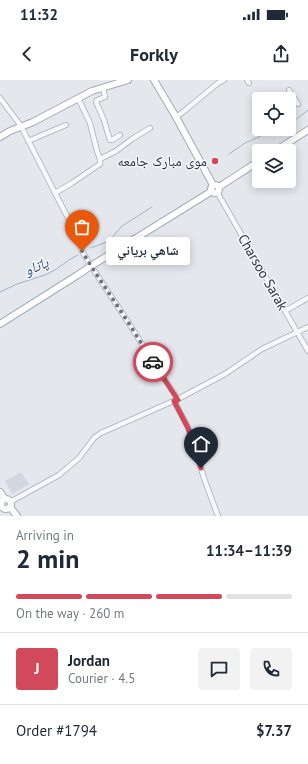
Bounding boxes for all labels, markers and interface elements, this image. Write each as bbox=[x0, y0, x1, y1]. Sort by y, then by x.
text: 11:32 bbox=[20, 5, 58, 24]
icon: back bbox=[16, 43, 38, 65]
text: Forkly bbox=[130, 43, 178, 66]
icon: share bbox=[270, 43, 292, 65]
map controls bbox=[252, 92, 296, 188]
button: locate bbox=[252, 92, 296, 136]
button: layers bbox=[252, 144, 296, 188]
place label: موی مبارک جامعه bbox=[117, 152, 207, 170]
marker: موی مبارک جامعه bbox=[210, 156, 220, 166]
pin bbox=[65, 210, 99, 251]
icon: bag bbox=[71, 216, 93, 238]
street label: Charsoo Sarak bbox=[234, 231, 292, 313]
callout: شاهي برياني bbox=[106, 237, 190, 265]
text: شاهي برياني bbox=[117, 242, 179, 259]
water label: پاتاو bbox=[20, 252, 52, 280]
courier bbox=[133, 342, 173, 382]
icon: car bbox=[142, 351, 164, 373]
pin bbox=[184, 427, 218, 468]
icon: home bbox=[190, 433, 212, 455]
text: Arriving in bbox=[16, 527, 74, 544]
text: 11:34–11:39 bbox=[206, 541, 292, 560]
text: 2 min bbox=[16, 542, 79, 575]
text: On the way · 260 m bbox=[16, 605, 124, 622]
button: chat bbox=[198, 648, 240, 690]
button: phone bbox=[250, 648, 292, 690]
text: Jordan bbox=[68, 651, 110, 670]
text: J bbox=[34, 659, 40, 678]
text: Courier · 4.5 bbox=[68, 670, 135, 687]
text: Order #1794 bbox=[16, 721, 97, 740]
text: $7.37 bbox=[256, 721, 292, 740]

